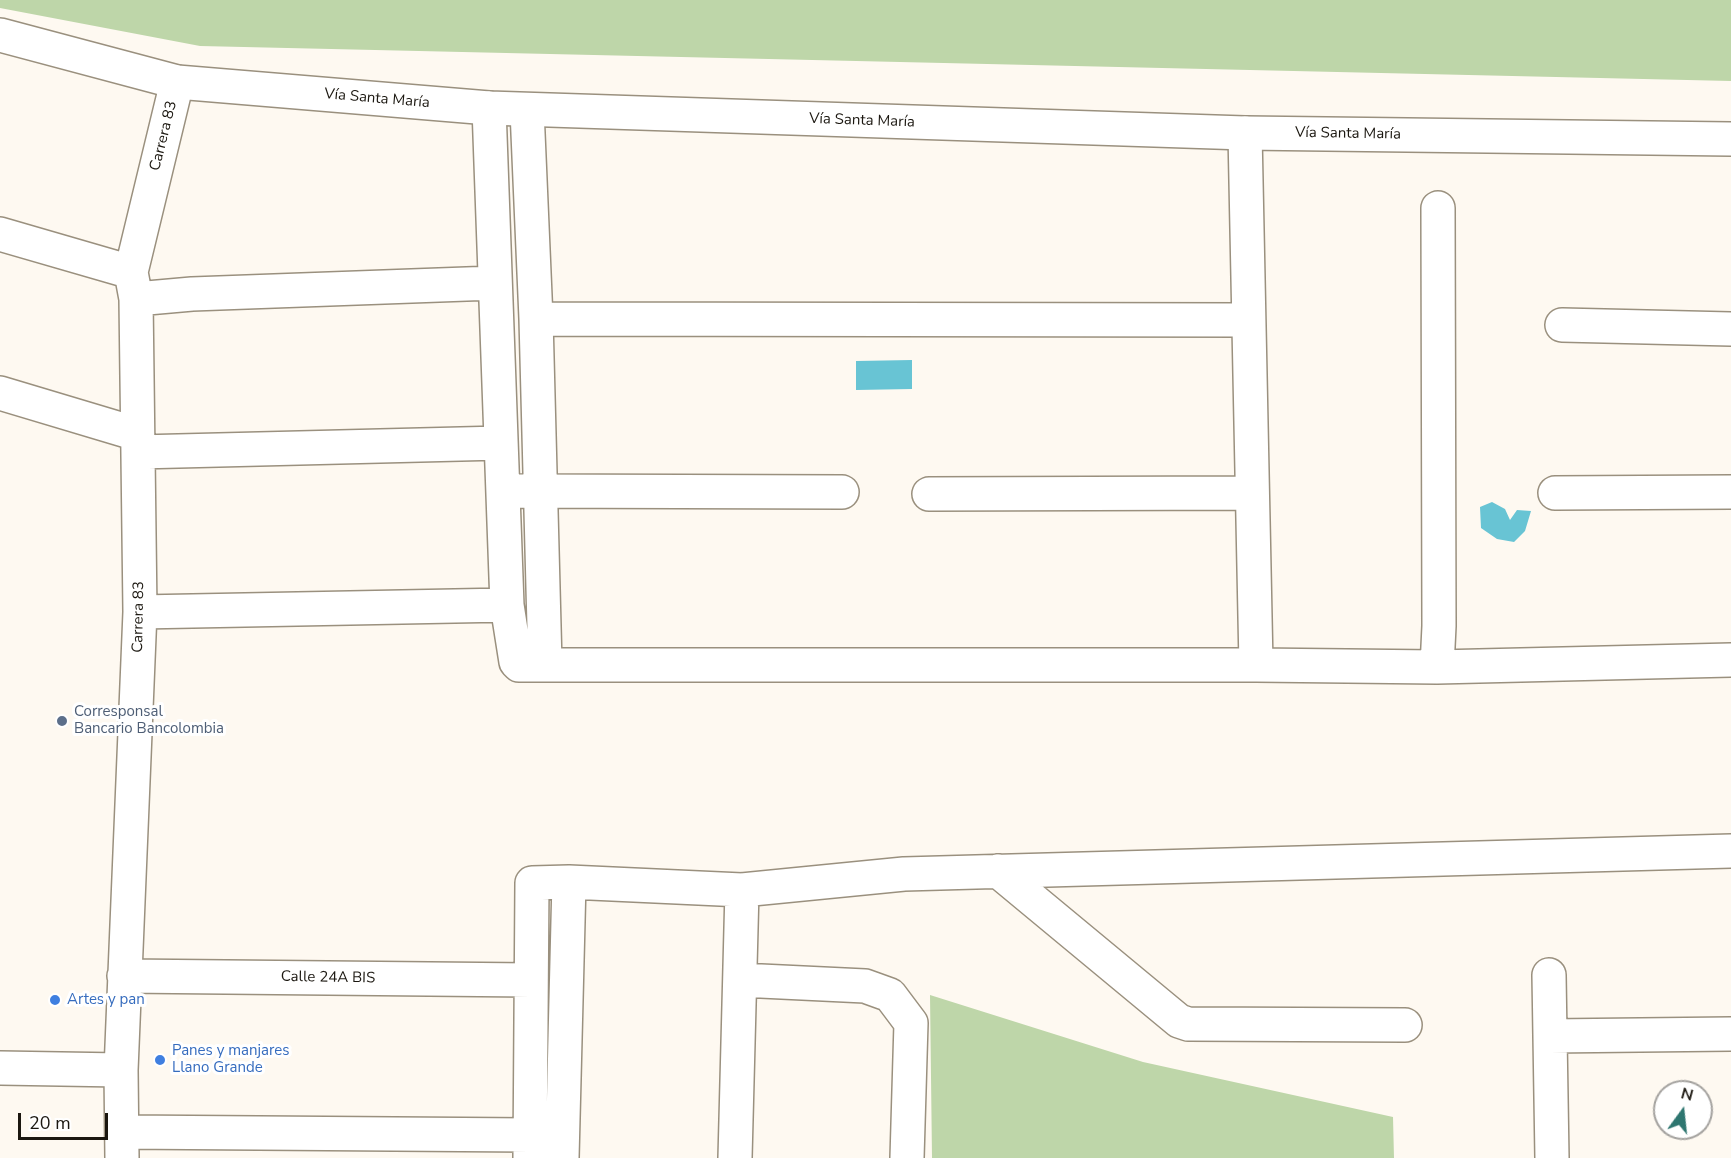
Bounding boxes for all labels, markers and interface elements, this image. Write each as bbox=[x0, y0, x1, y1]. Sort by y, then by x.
street label: Vía Santa María bbox=[323, 85, 431, 113]
street label: Carrera 83 bbox=[147, 99, 181, 173]
street label: Vía Santa María bbox=[809, 110, 915, 132]
street label: Vía Santa María bbox=[1295, 124, 1401, 144]
street label: Carrera 83 bbox=[129, 581, 149, 653]
place label: Corresponsal Bancario Bancolombia bbox=[74, 703, 224, 738]
marker: Corresponsal Bancario Bancolombia bbox=[55, 714, 69, 728]
street label: Calle 24A BIS bbox=[281, 968, 375, 988]
place label: Artes y pan bbox=[67, 991, 145, 1009]
marker: Artes y pan bbox=[48, 993, 62, 1007]
place label: Panes y manjares Llano Grande bbox=[172, 1042, 289, 1077]
marker: Panes y manjares Llano Grande bbox=[153, 1053, 167, 1067]
north arrow bbox=[1653, 1080, 1713, 1140]
text: N bbox=[1679, 1082, 1696, 1107]
scale bar bbox=[21, 1101, 111, 1139]
text: 20 m bbox=[29, 1111, 71, 1135]

